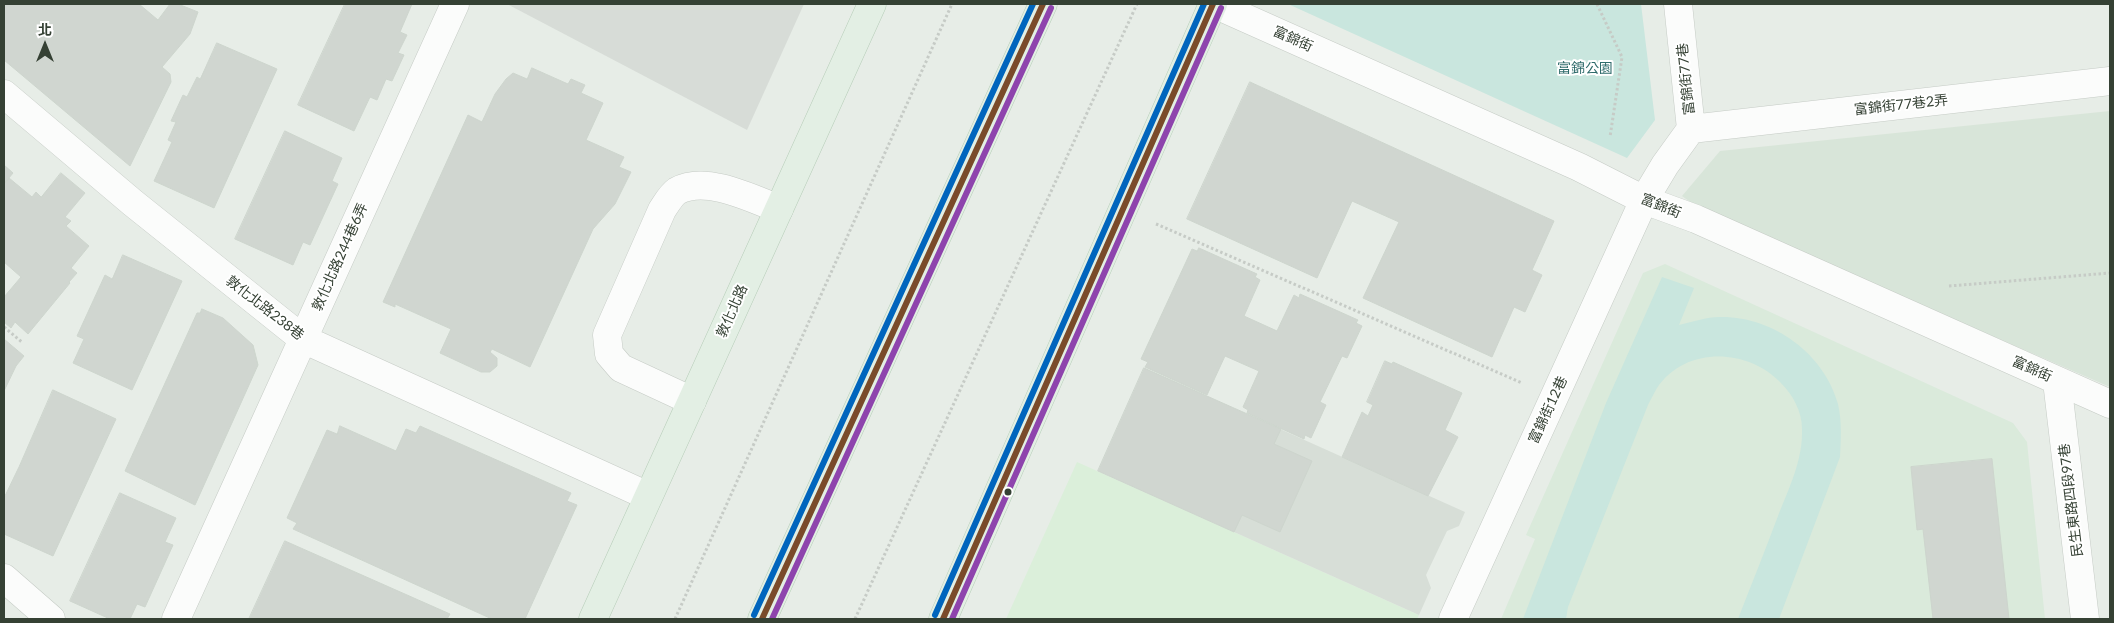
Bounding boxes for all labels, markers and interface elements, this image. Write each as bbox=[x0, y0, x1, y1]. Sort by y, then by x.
north arrow bbox=[20, 20, 70, 70]
text: 北 bbox=[38, 21, 52, 38]
street label: 富錦街 bbox=[1270, 23, 1316, 55]
street label: 富錦街77巷 bbox=[1674, 42, 1698, 116]
park label: 富錦公園 bbox=[1557, 60, 1613, 76]
street label: 富錦街77巷2弄 bbox=[1853, 92, 1949, 118]
street label: 富錦街 bbox=[1638, 190, 1684, 222]
street label: 敦化北路244巷6弄 bbox=[309, 200, 371, 314]
street label: 敦化北路238巷 bbox=[223, 272, 307, 344]
street label: 敦化北路 bbox=[713, 282, 751, 340]
street label: 富錦街 bbox=[2009, 353, 2055, 385]
street label: 富錦街12巷 bbox=[1525, 374, 1571, 446]
street label: 民生東路四段97巷 bbox=[2056, 442, 2086, 558]
unlabelled marker bbox=[1003, 487, 1013, 497]

